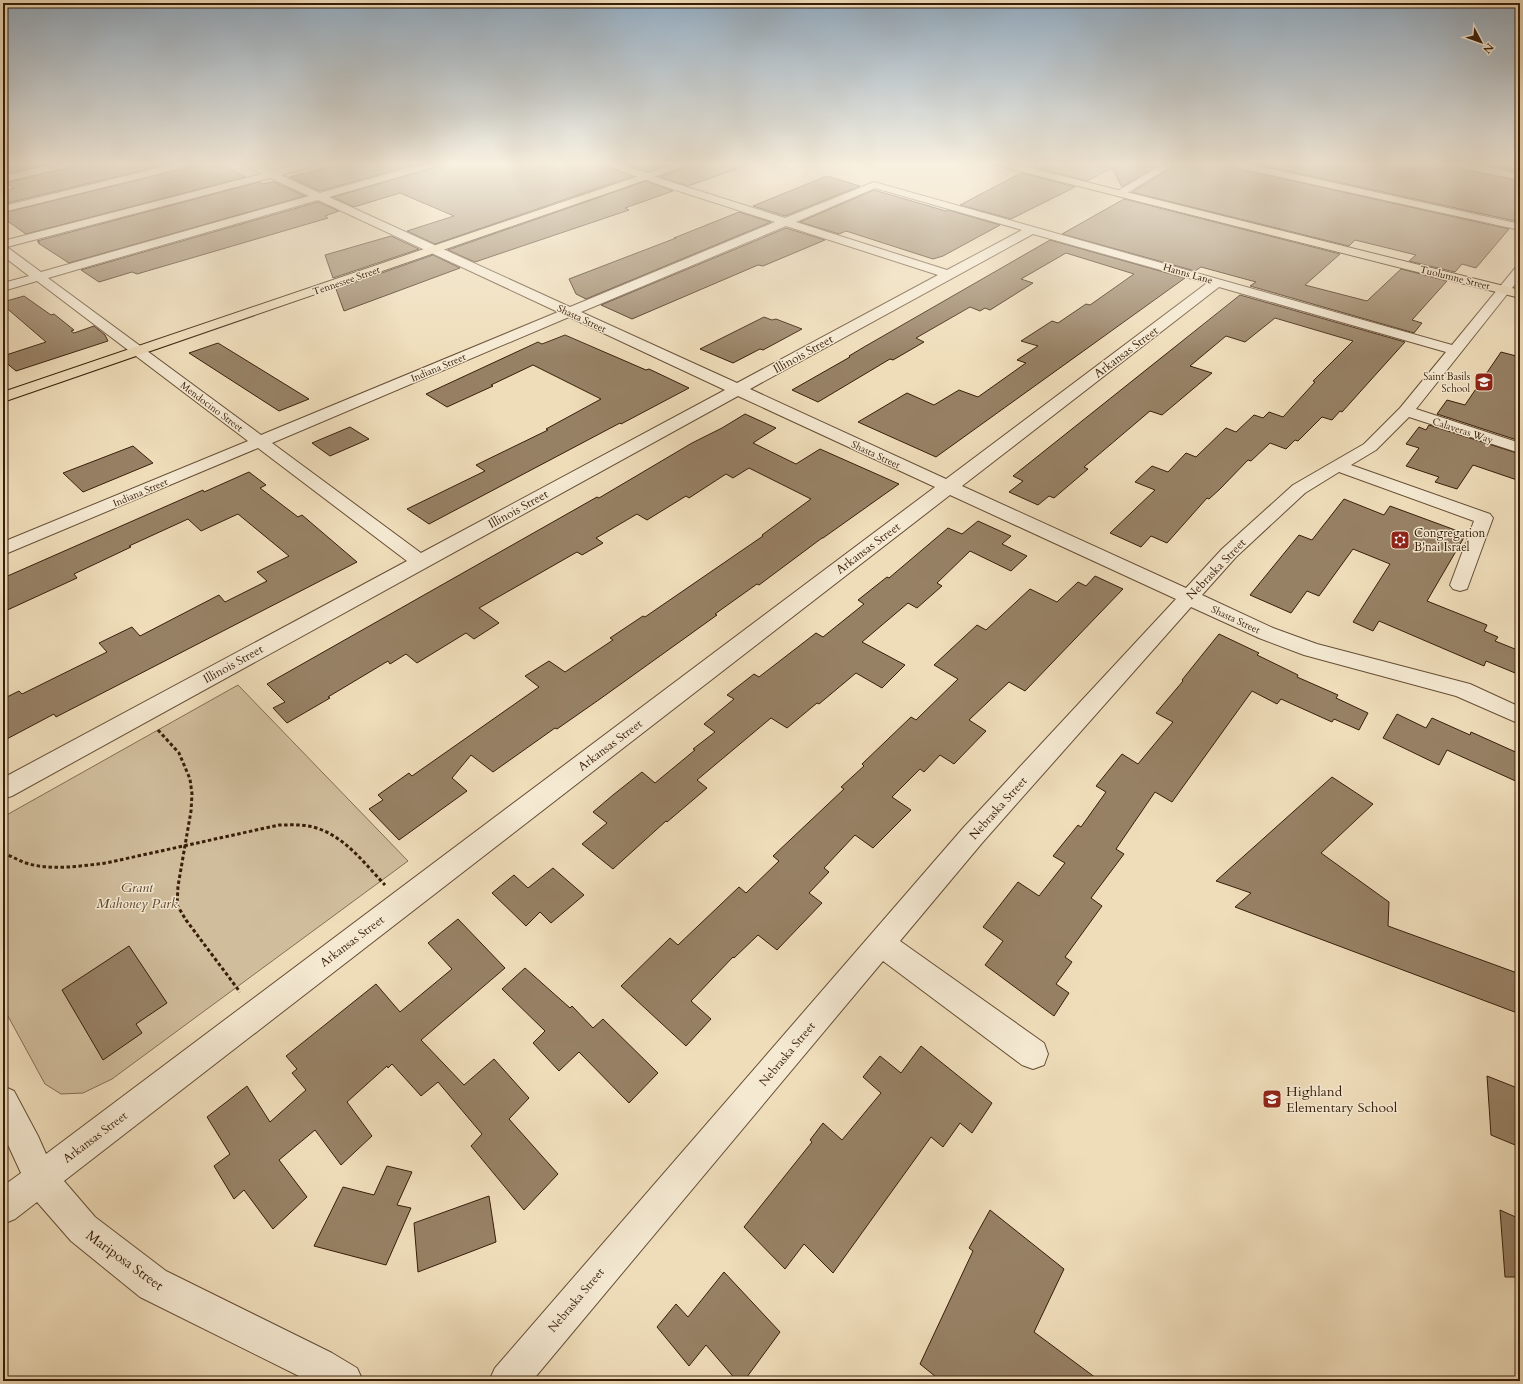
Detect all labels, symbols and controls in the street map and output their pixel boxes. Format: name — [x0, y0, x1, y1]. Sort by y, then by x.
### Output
north arrow — [1461, 22, 1501, 62]
text: N — [1479, 40, 1497, 57]
street label: Hanns Lane — [1161, 260, 1214, 288]
street label: Tennessee Street — [311, 263, 383, 299]
street label: Tuolumne Street — [1418, 263, 1492, 294]
street label: Shasta Street — [555, 301, 609, 337]
street label: Arkansas Street — [1091, 322, 1162, 381]
street label: Illinois Street — [770, 331, 836, 377]
street label: Indiana Street — [409, 350, 469, 386]
place label: Saint Basils School — [1423, 370, 1470, 396]
school or university icon: Saint Basils School — [1473, 371, 1495, 393]
street label: Mendocino Street — [177, 378, 246, 436]
street label: Calaveras Way — [1431, 415, 1496, 448]
street label: Shasta Street — [849, 437, 903, 473]
street label: Indiana Street — [111, 475, 171, 511]
street label: Illinois Street — [485, 486, 551, 532]
street label: Arkansas Street — [833, 518, 904, 577]
place label: Congregation B'nai Israel — [1414, 525, 1486, 555]
synagogue icon: Congregation B'nai Israel — [1389, 529, 1411, 551]
street label: Nebraska Street — [1183, 535, 1249, 603]
street label: Shasta Street — [1209, 602, 1263, 638]
street label: Illinois Street — [200, 641, 266, 687]
street label: Arkansas Street — [575, 715, 646, 774]
street label: Nebraska Street — [965, 773, 1031, 843]
park label: Grant Mahoney Park — [96, 878, 178, 913]
street label: Arkansas Street — [317, 911, 388, 970]
street label: Nebraska Street — [755, 1018, 819, 1090]
place label: Highland Elementary School — [1286, 1082, 1398, 1117]
school or university icon: Highland Elementary School — [1261, 1088, 1283, 1110]
street label: Arkansas Street — [60, 1107, 131, 1166]
street label: Mariposa Street — [82, 1226, 168, 1295]
street label: Nebraska Street — [544, 1264, 608, 1336]

